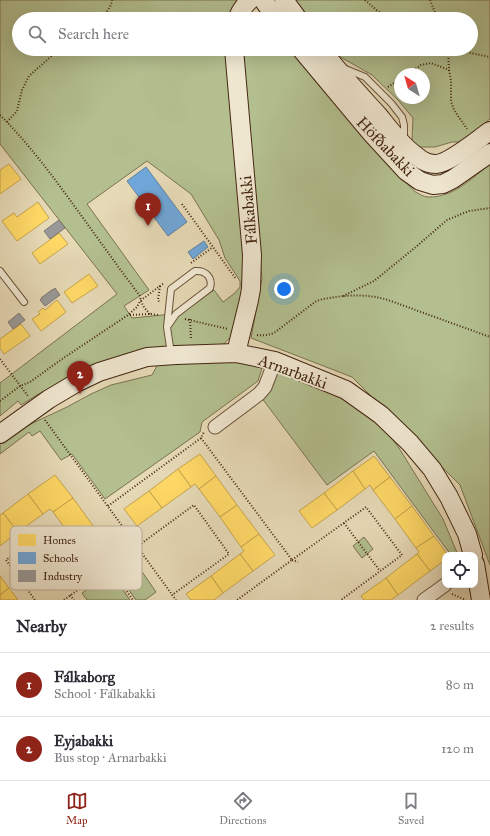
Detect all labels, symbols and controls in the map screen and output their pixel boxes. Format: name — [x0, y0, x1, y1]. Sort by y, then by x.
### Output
search box — [12, 12, 478, 56]
icon: search — [26, 23, 48, 45]
text: Search here — [58, 25, 129, 43]
north arrow — [394, 68, 430, 104]
street label: Höfðabakki — [353, 113, 419, 181]
street label: Fálkabakki — [236, 174, 261, 245]
pin: 1 — [135, 193, 161, 226]
your location — [274, 279, 294, 299]
street label: Arnarbakki — [255, 350, 330, 393]
pin: 2 — [67, 361, 93, 394]
legend — [10, 526, 142, 590]
text: Homes — [43, 534, 76, 547]
text: Schools — [43, 552, 78, 565]
map controls — [442, 552, 478, 588]
button: locate — [442, 552, 478, 588]
text: Industry — [43, 570, 83, 583]
text: Nearby — [16, 616, 67, 637]
text: 2 results — [430, 618, 474, 634]
text: Fálkaborg — [54, 668, 115, 686]
text: 1 — [26, 677, 32, 693]
text: 80 m — [446, 677, 474, 693]
text: School · Fálkabakki — [54, 686, 156, 702]
text: Eyjabakki — [54, 732, 113, 750]
text: 2 — [26, 741, 32, 757]
text: 120 m — [441, 741, 474, 757]
text: Bus stop · Arnarbakki — [54, 750, 166, 766]
tab: Map — [66, 790, 88, 827]
tab: Directions — [219, 790, 267, 827]
tab: Saved — [398, 790, 424, 827]

